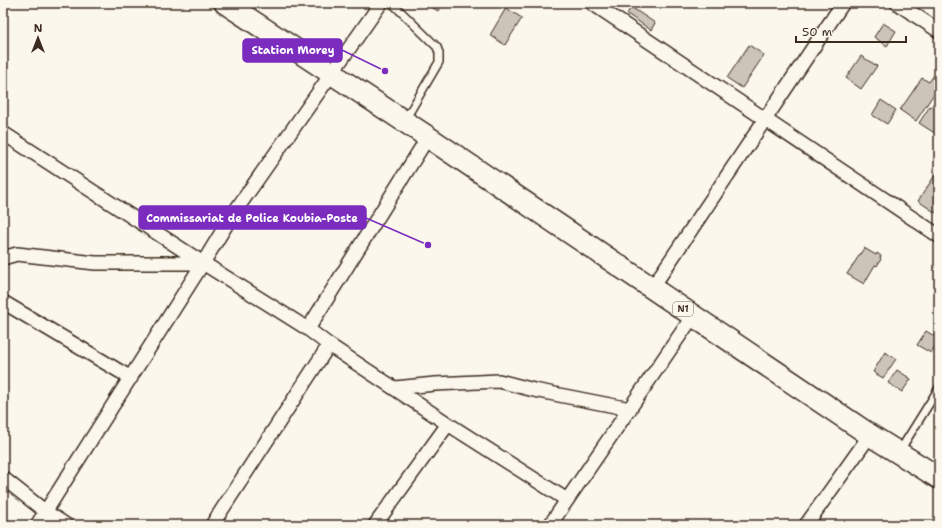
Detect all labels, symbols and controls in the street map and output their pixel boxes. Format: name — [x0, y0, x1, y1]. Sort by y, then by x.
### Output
north arrow — [18, 18, 58, 58]
scale bar — [796, 18, 906, 44]
text: N — [34, 21, 43, 36]
text: 50 m — [802, 24, 832, 40]
callout: Station Morey — [243, 39, 342, 62]
text: Station Morey — [252, 43, 335, 58]
callout: Commissariat de Police Koubia-Poste — [139, 206, 366, 229]
text: Commissariat de Police Koubia-Poste — [146, 211, 358, 226]
road number: N1 — [673, 302, 693, 316]

